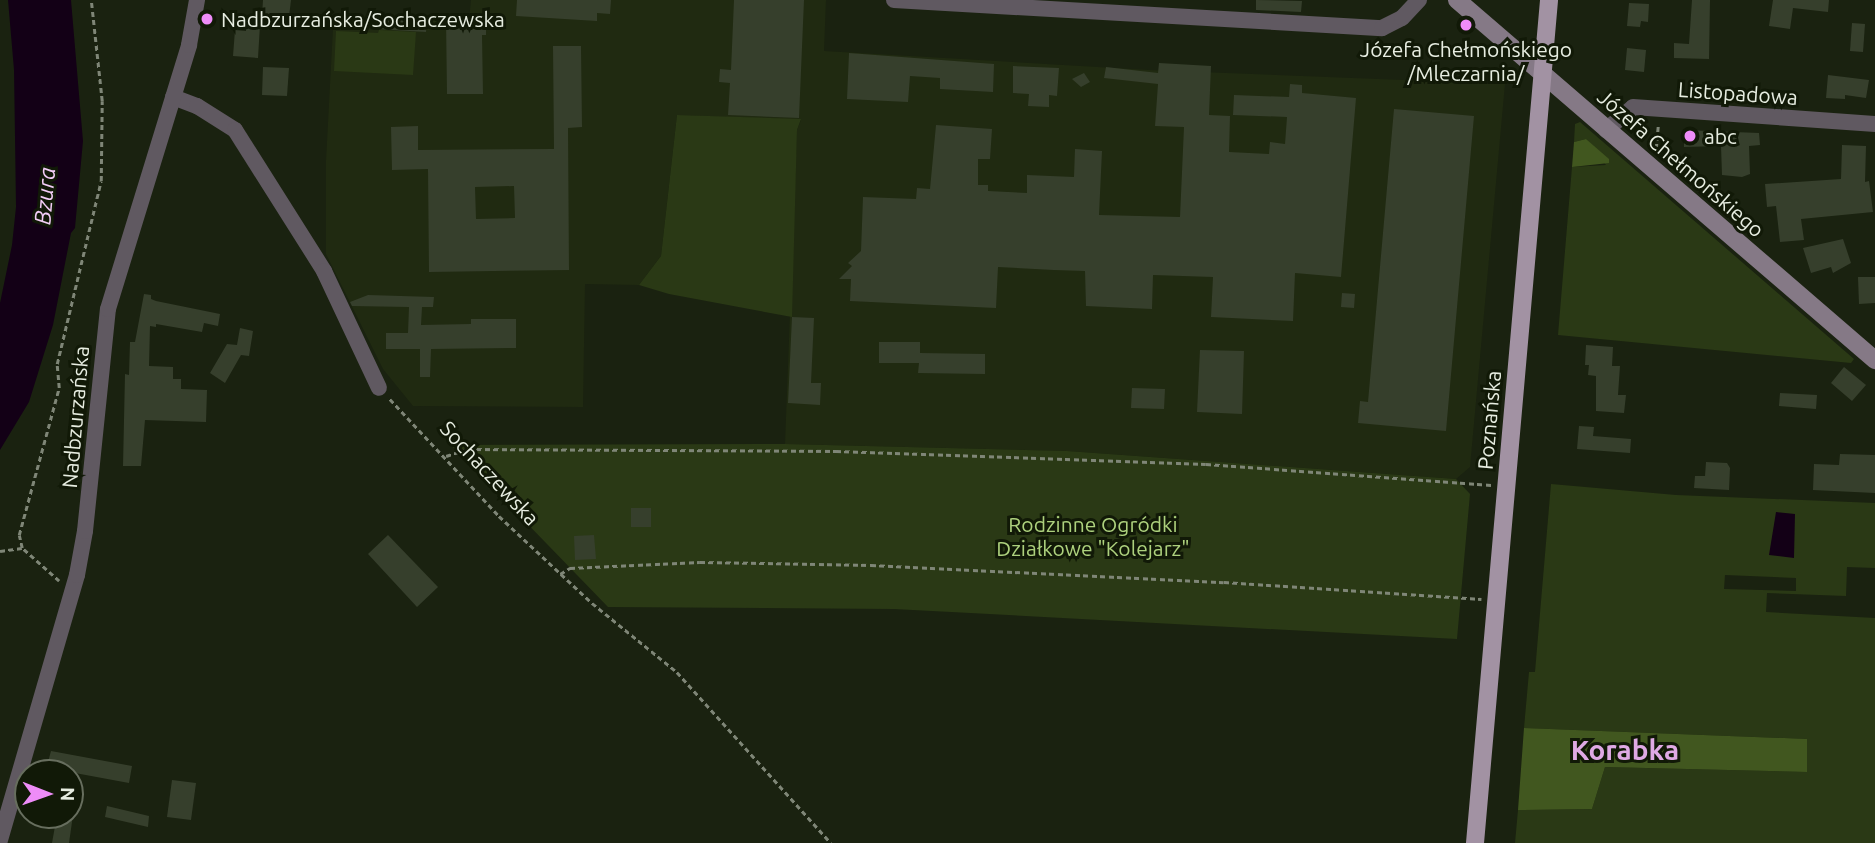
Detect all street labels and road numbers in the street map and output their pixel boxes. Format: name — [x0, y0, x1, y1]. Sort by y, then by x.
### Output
street label: Listopadowa — [1677, 76, 1799, 110]
street label: Józefa Chełmońskiego — [1593, 84, 1769, 242]
street label: Nadbzurzańska — [56, 345, 94, 489]
street label: Poznańska — [1472, 369, 1506, 471]
street label: Sochaczewska — [435, 416, 545, 530]

